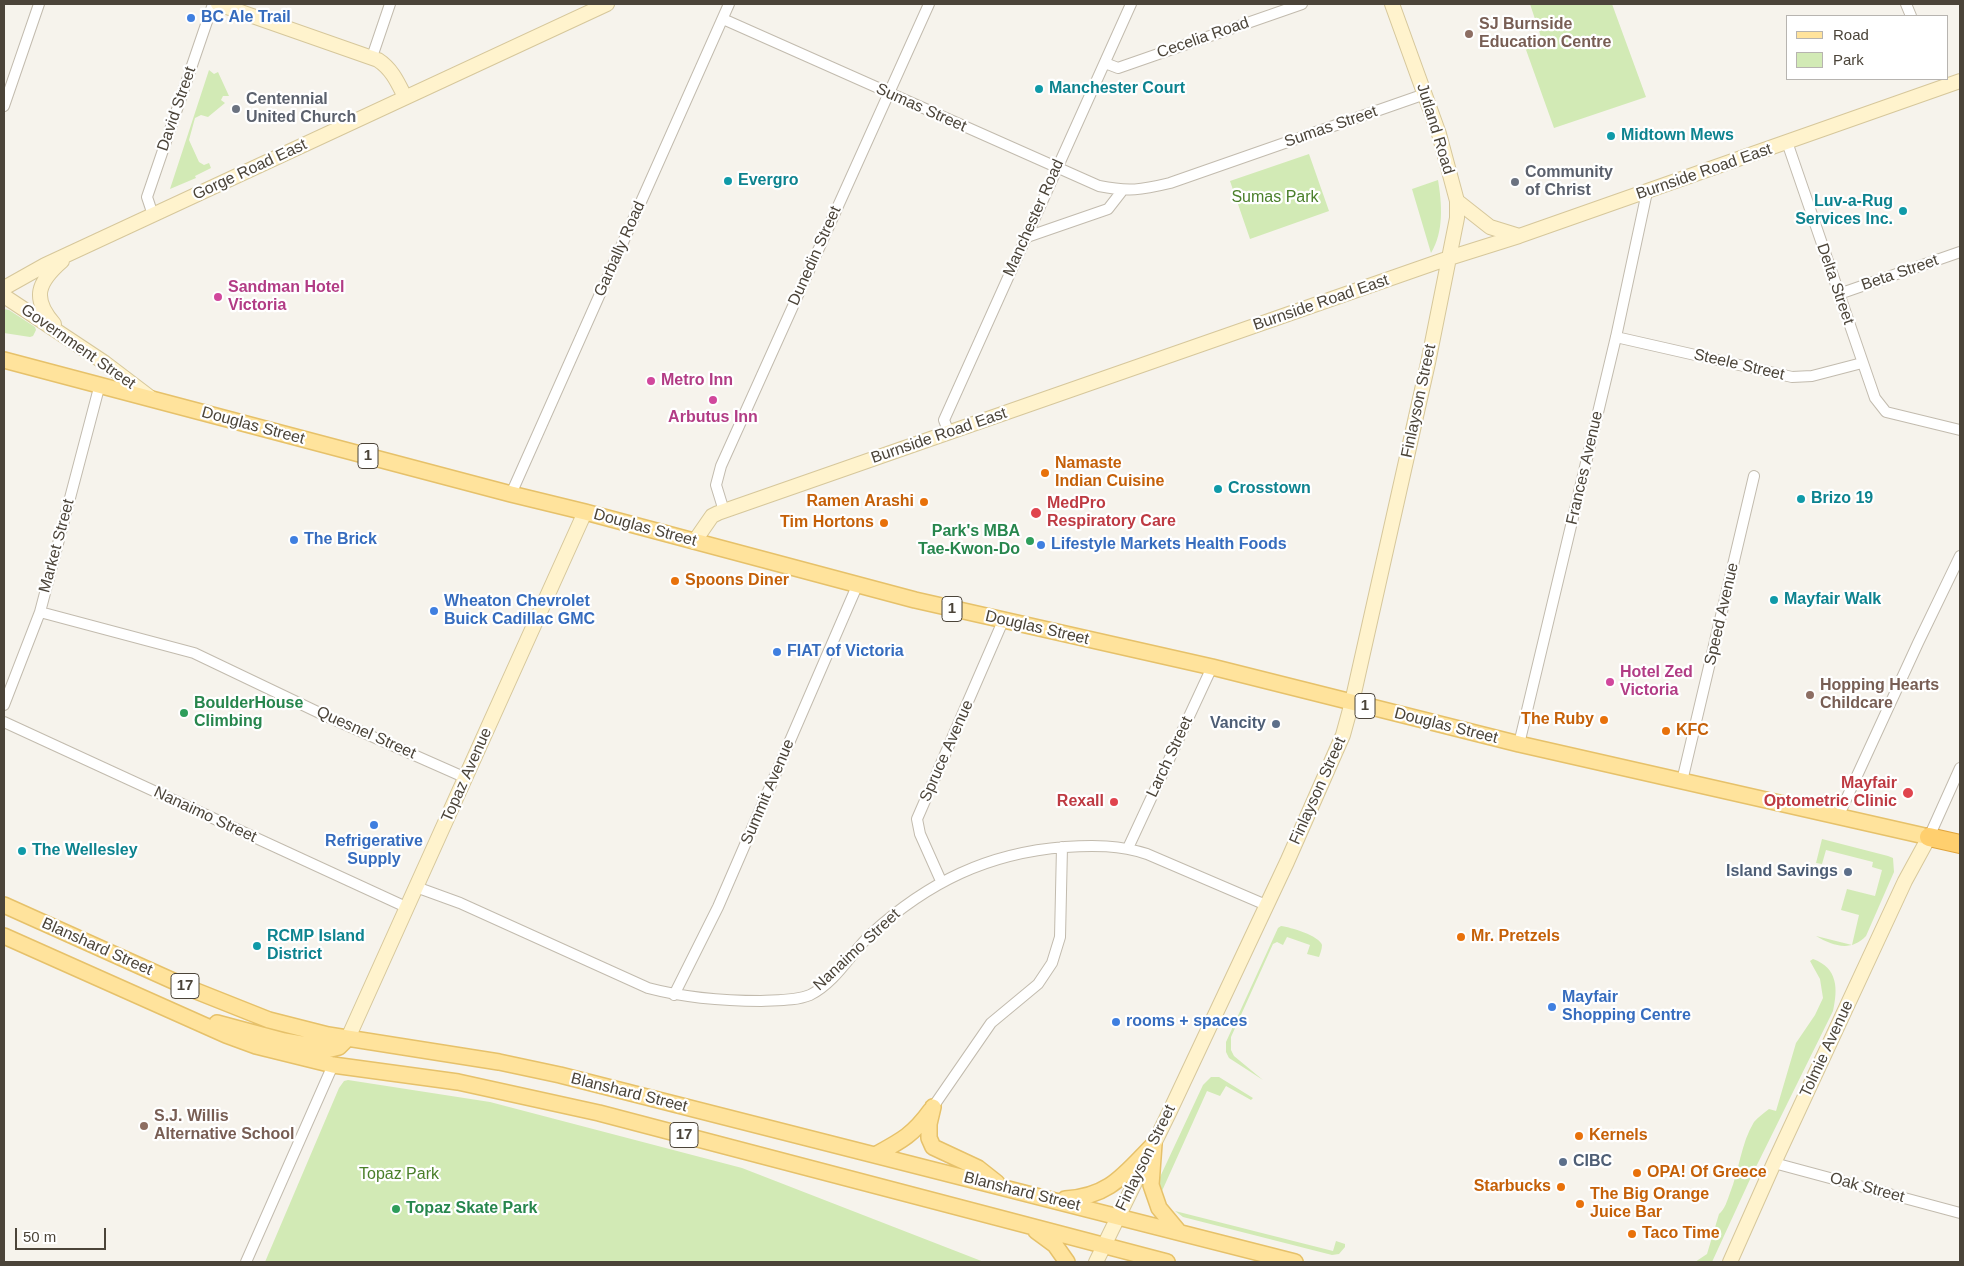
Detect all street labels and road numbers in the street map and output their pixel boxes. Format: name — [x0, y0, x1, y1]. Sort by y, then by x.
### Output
street label: Cecelia Road — [1154, 13, 1252, 63]
street label: David Street — [154, 64, 200, 154]
street label: Sumas Street — [873, 80, 969, 136]
street label: Jutland Road — [1412, 81, 1458, 177]
street label: Sumas Street — [1282, 102, 1380, 152]
street label: Gorge Road East — [190, 135, 310, 205]
street label: Burnside Road East — [1634, 140, 1774, 204]
street label: Manchester Road — [1000, 156, 1068, 280]
street label: Garbally Road — [590, 198, 650, 300]
street label: Dunedin Street — [785, 203, 845, 309]
street label: Delta Street — [1812, 241, 1858, 327]
street label: Beta Street — [1859, 251, 1941, 295]
street label: Burnside Road East — [1251, 271, 1391, 335]
street label: Government Street — [17, 300, 139, 394]
street label: Finlayson Street — [1398, 342, 1440, 460]
street label: Steele Street — [1692, 345, 1786, 385]
street label: Douglas Street — [199, 403, 307, 449]
street label: Burnside Road East — [869, 404, 1009, 468]
street label: Frances Avenue — [1563, 409, 1607, 527]
road number: 1 — [358, 444, 378, 468]
street label: Market Street — [35, 497, 79, 595]
street label: Douglas Street — [591, 505, 699, 551]
street label: Speed Avenue — [1701, 561, 1743, 667]
road number: 1 — [942, 596, 962, 622]
street label: Douglas Street — [983, 607, 1091, 649]
road number: 1 — [1355, 694, 1375, 718]
street label: Spruce Avenue — [916, 697, 978, 805]
street label: Quesnel Street — [313, 703, 419, 763]
street label: Douglas Street — [1392, 704, 1500, 748]
street label: Larch Street — [1143, 713, 1197, 801]
street label: Topaz Avenue — [438, 725, 496, 825]
street label: Finlayson Street — [1286, 734, 1350, 848]
street label: Summit Avenue — [737, 736, 799, 848]
street label: Nanaimo Street — [151, 783, 259, 847]
street label: Nanaimo Street — [810, 905, 904, 995]
street label: Blanshard Street — [39, 914, 155, 980]
road number: 17 — [171, 974, 199, 998]
street label: Tolmie Avenue — [1796, 998, 1858, 1100]
street label: Blanshard Street — [569, 1069, 689, 1117]
street label: Finlayson Street — [1112, 1102, 1180, 1214]
road number: 17 — [670, 1122, 698, 1148]
street label: Blanshard Street — [962, 1168, 1082, 1216]
street label: Oak Street — [1828, 1169, 1906, 1207]

